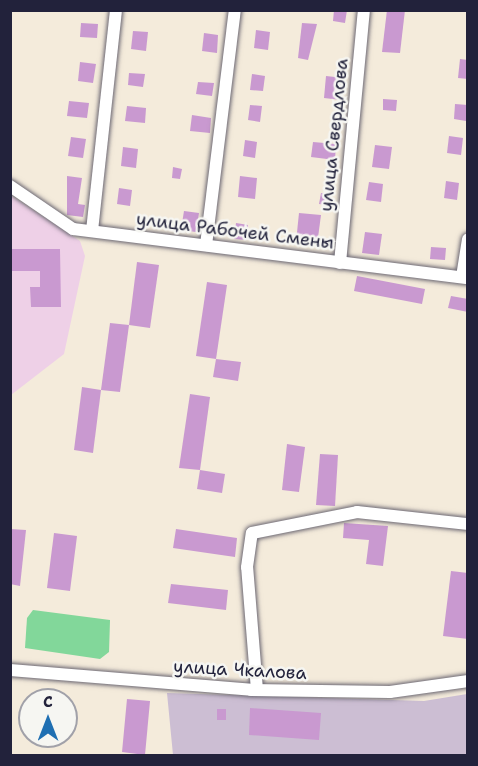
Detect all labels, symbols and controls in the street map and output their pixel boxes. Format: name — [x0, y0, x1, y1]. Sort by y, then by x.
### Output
street label: улица Свердлова — [315, 57, 353, 213]
street label: улица Рабочей Смены — [135, 208, 335, 254]
street label: улица Чкалова — [173, 656, 307, 684]
north arrow — [18, 688, 78, 748]
text: С — [43, 691, 53, 712]

